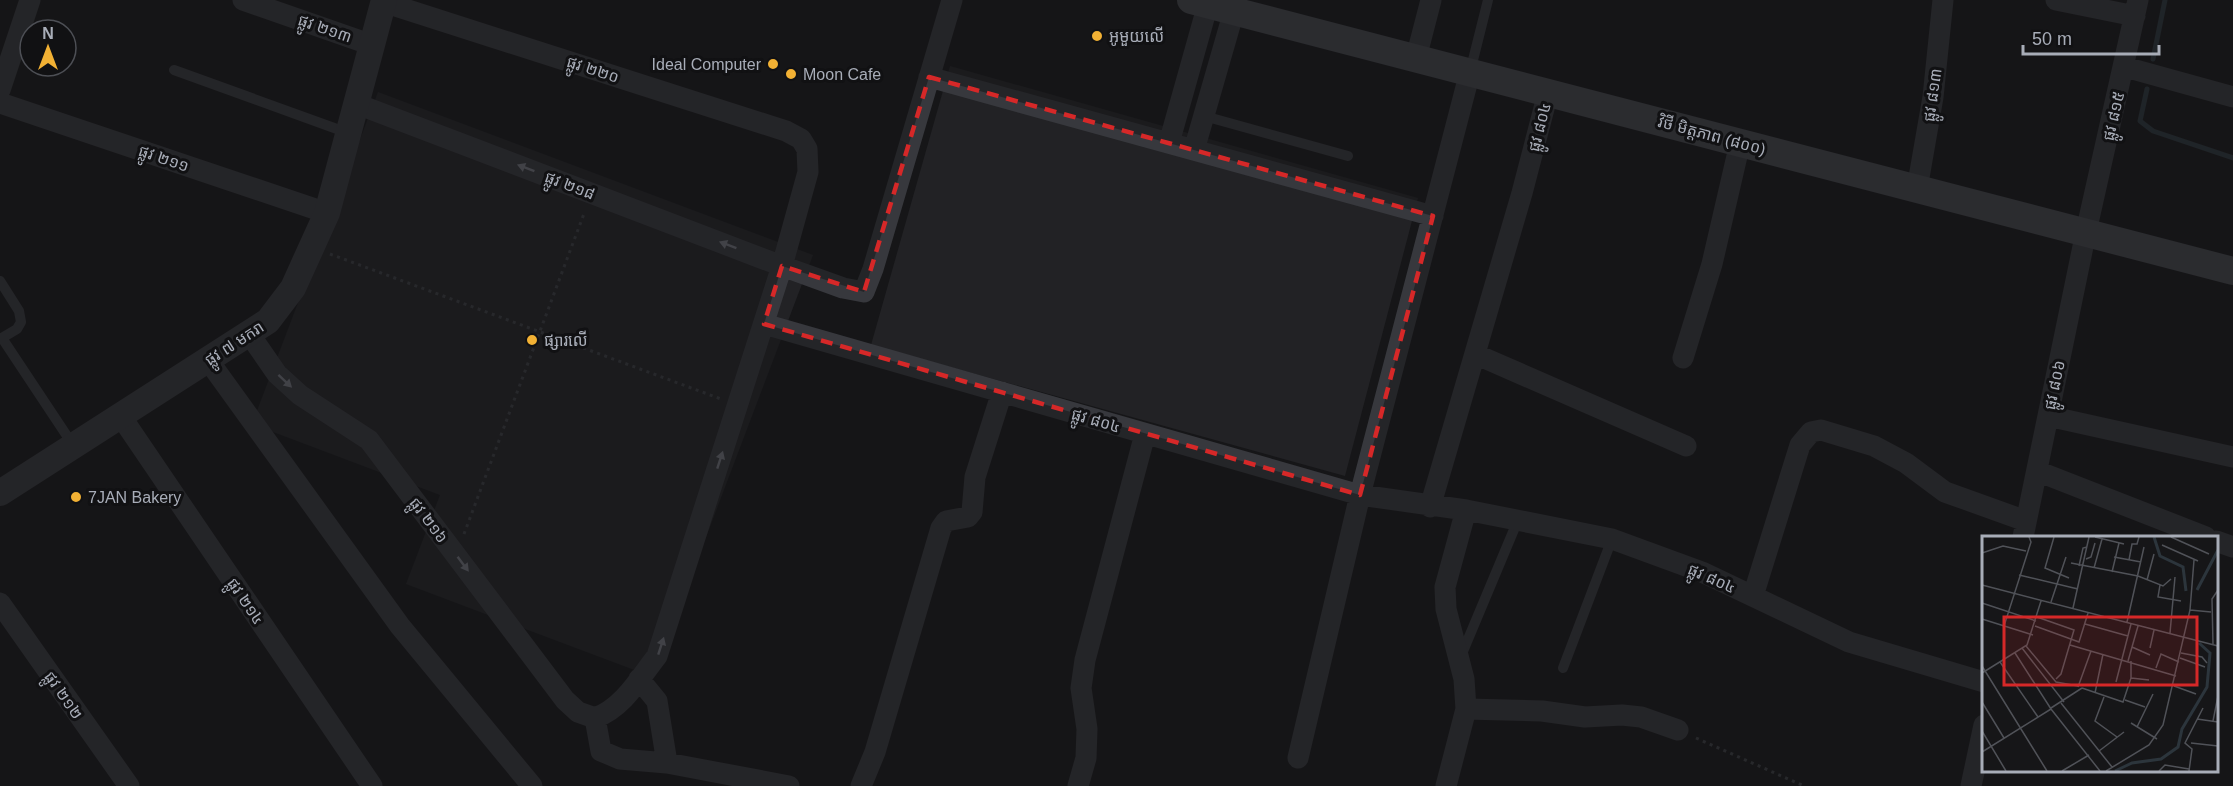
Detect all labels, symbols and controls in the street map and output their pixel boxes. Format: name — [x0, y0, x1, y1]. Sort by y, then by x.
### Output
street label: ផ្លូវ ២១៣ — [294, 11, 354, 51]
north arrow — [18, 18, 78, 78]
scale bar — [2023, 18, 2160, 56]
text: N — [42, 25, 54, 42]
place label: អូមួយលេី — [1109, 26, 1164, 46]
marker: អូមួយលេី — [1090, 29, 1104, 43]
text: 50 m — [2032, 29, 2072, 49]
street label: ផ្លូវ ២២០ — [563, 53, 621, 91]
place label: Ideal Computer — [652, 56, 762, 73]
marker: Ideal Computer — [766, 57, 780, 71]
place label: Moon Cafe — [803, 66, 881, 83]
marker: Moon Cafe — [784, 67, 798, 81]
street label: ផ្លូវ ៨១៣ — [1920, 67, 1950, 124]
street label: ផ្លូវ ៨១៥ — [2100, 90, 2133, 144]
street label: ផ្លូវ ៨០៤ — [1525, 101, 1559, 155]
street label: វិថី មិត្តភាព (៨០០) — [1655, 110, 1768, 159]
street label: ផ្លូវ ២១១ — [135, 142, 191, 180]
one-way arrow — [517, 163, 535, 173]
street label: ផ្លូវ ២១៨ — [540, 168, 597, 208]
one-way arrow — [719, 240, 737, 250]
street label: ផ្លូវ ៧ មករា — [202, 318, 270, 374]
place label: ផ្សារលើ — [544, 330, 588, 350]
marker: ផ្សារលើ — [525, 333, 539, 347]
street label: ផ្លូវ ៨០៦ — [2041, 359, 2074, 413]
one-way arrow — [277, 374, 292, 387]
street label: ផ្លូវ ៨០៤ — [1068, 405, 1122, 441]
one-way arrow — [716, 451, 726, 469]
place label: 7JAN Bakery — [88, 489, 181, 506]
marker: 7JAN Bakery — [69, 490, 83, 504]
street label: ផ្លូវ ២១៦ — [402, 494, 451, 550]
inset map — [1982, 536, 2218, 771]
one-way arrow — [456, 556, 469, 572]
street label: ផ្លូវ ៨០៤ — [1683, 560, 1738, 602]
street label: ផ្លូវ ២១៤ — [219, 575, 267, 631]
one-way arrow — [656, 637, 666, 655]
street label: ផ្លូវ ២១២ — [36, 668, 86, 726]

